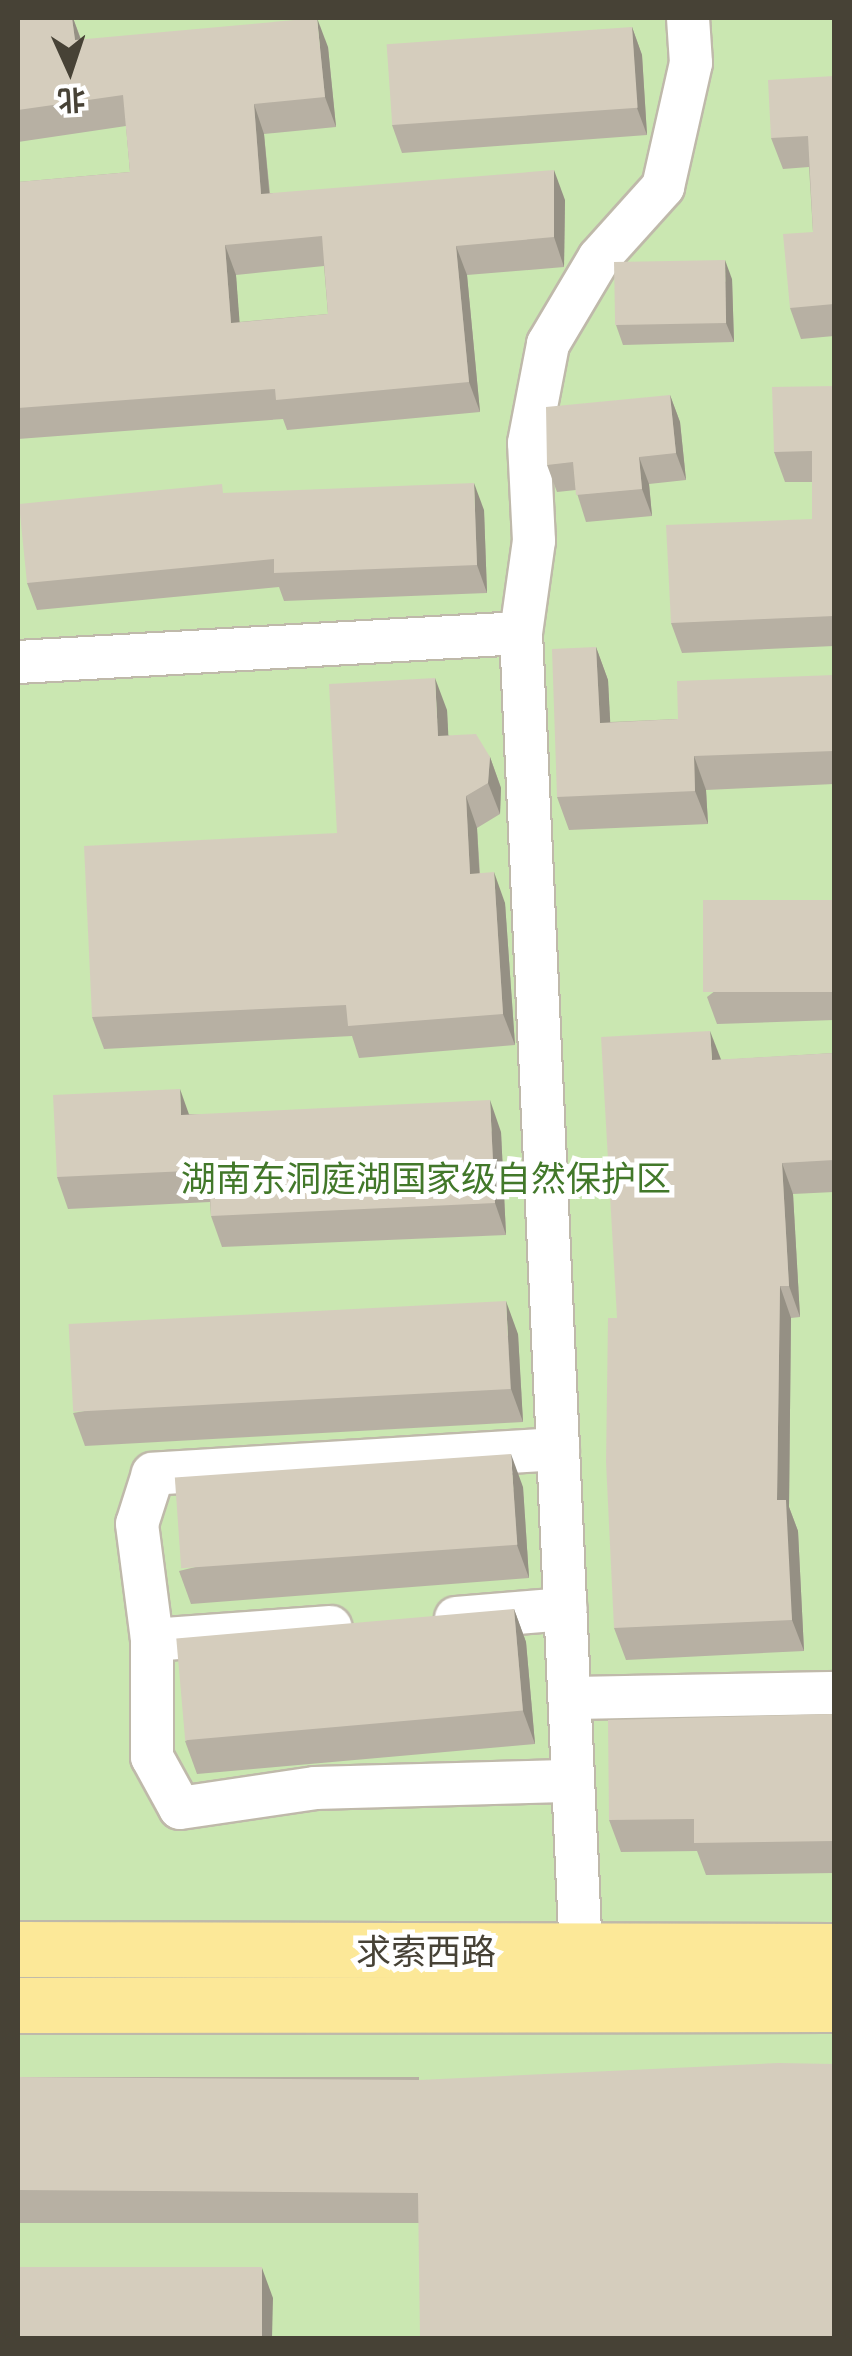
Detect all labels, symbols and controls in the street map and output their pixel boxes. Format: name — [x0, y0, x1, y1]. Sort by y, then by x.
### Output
north arrow — [20, 20, 120, 120]
text: 北 — [57, 82, 86, 118]
park label: 湖南东洞庭湖国家级自然保护区 — [181, 1157, 671, 1199]
street label: 求索西路 — [356, 1930, 496, 1972]

